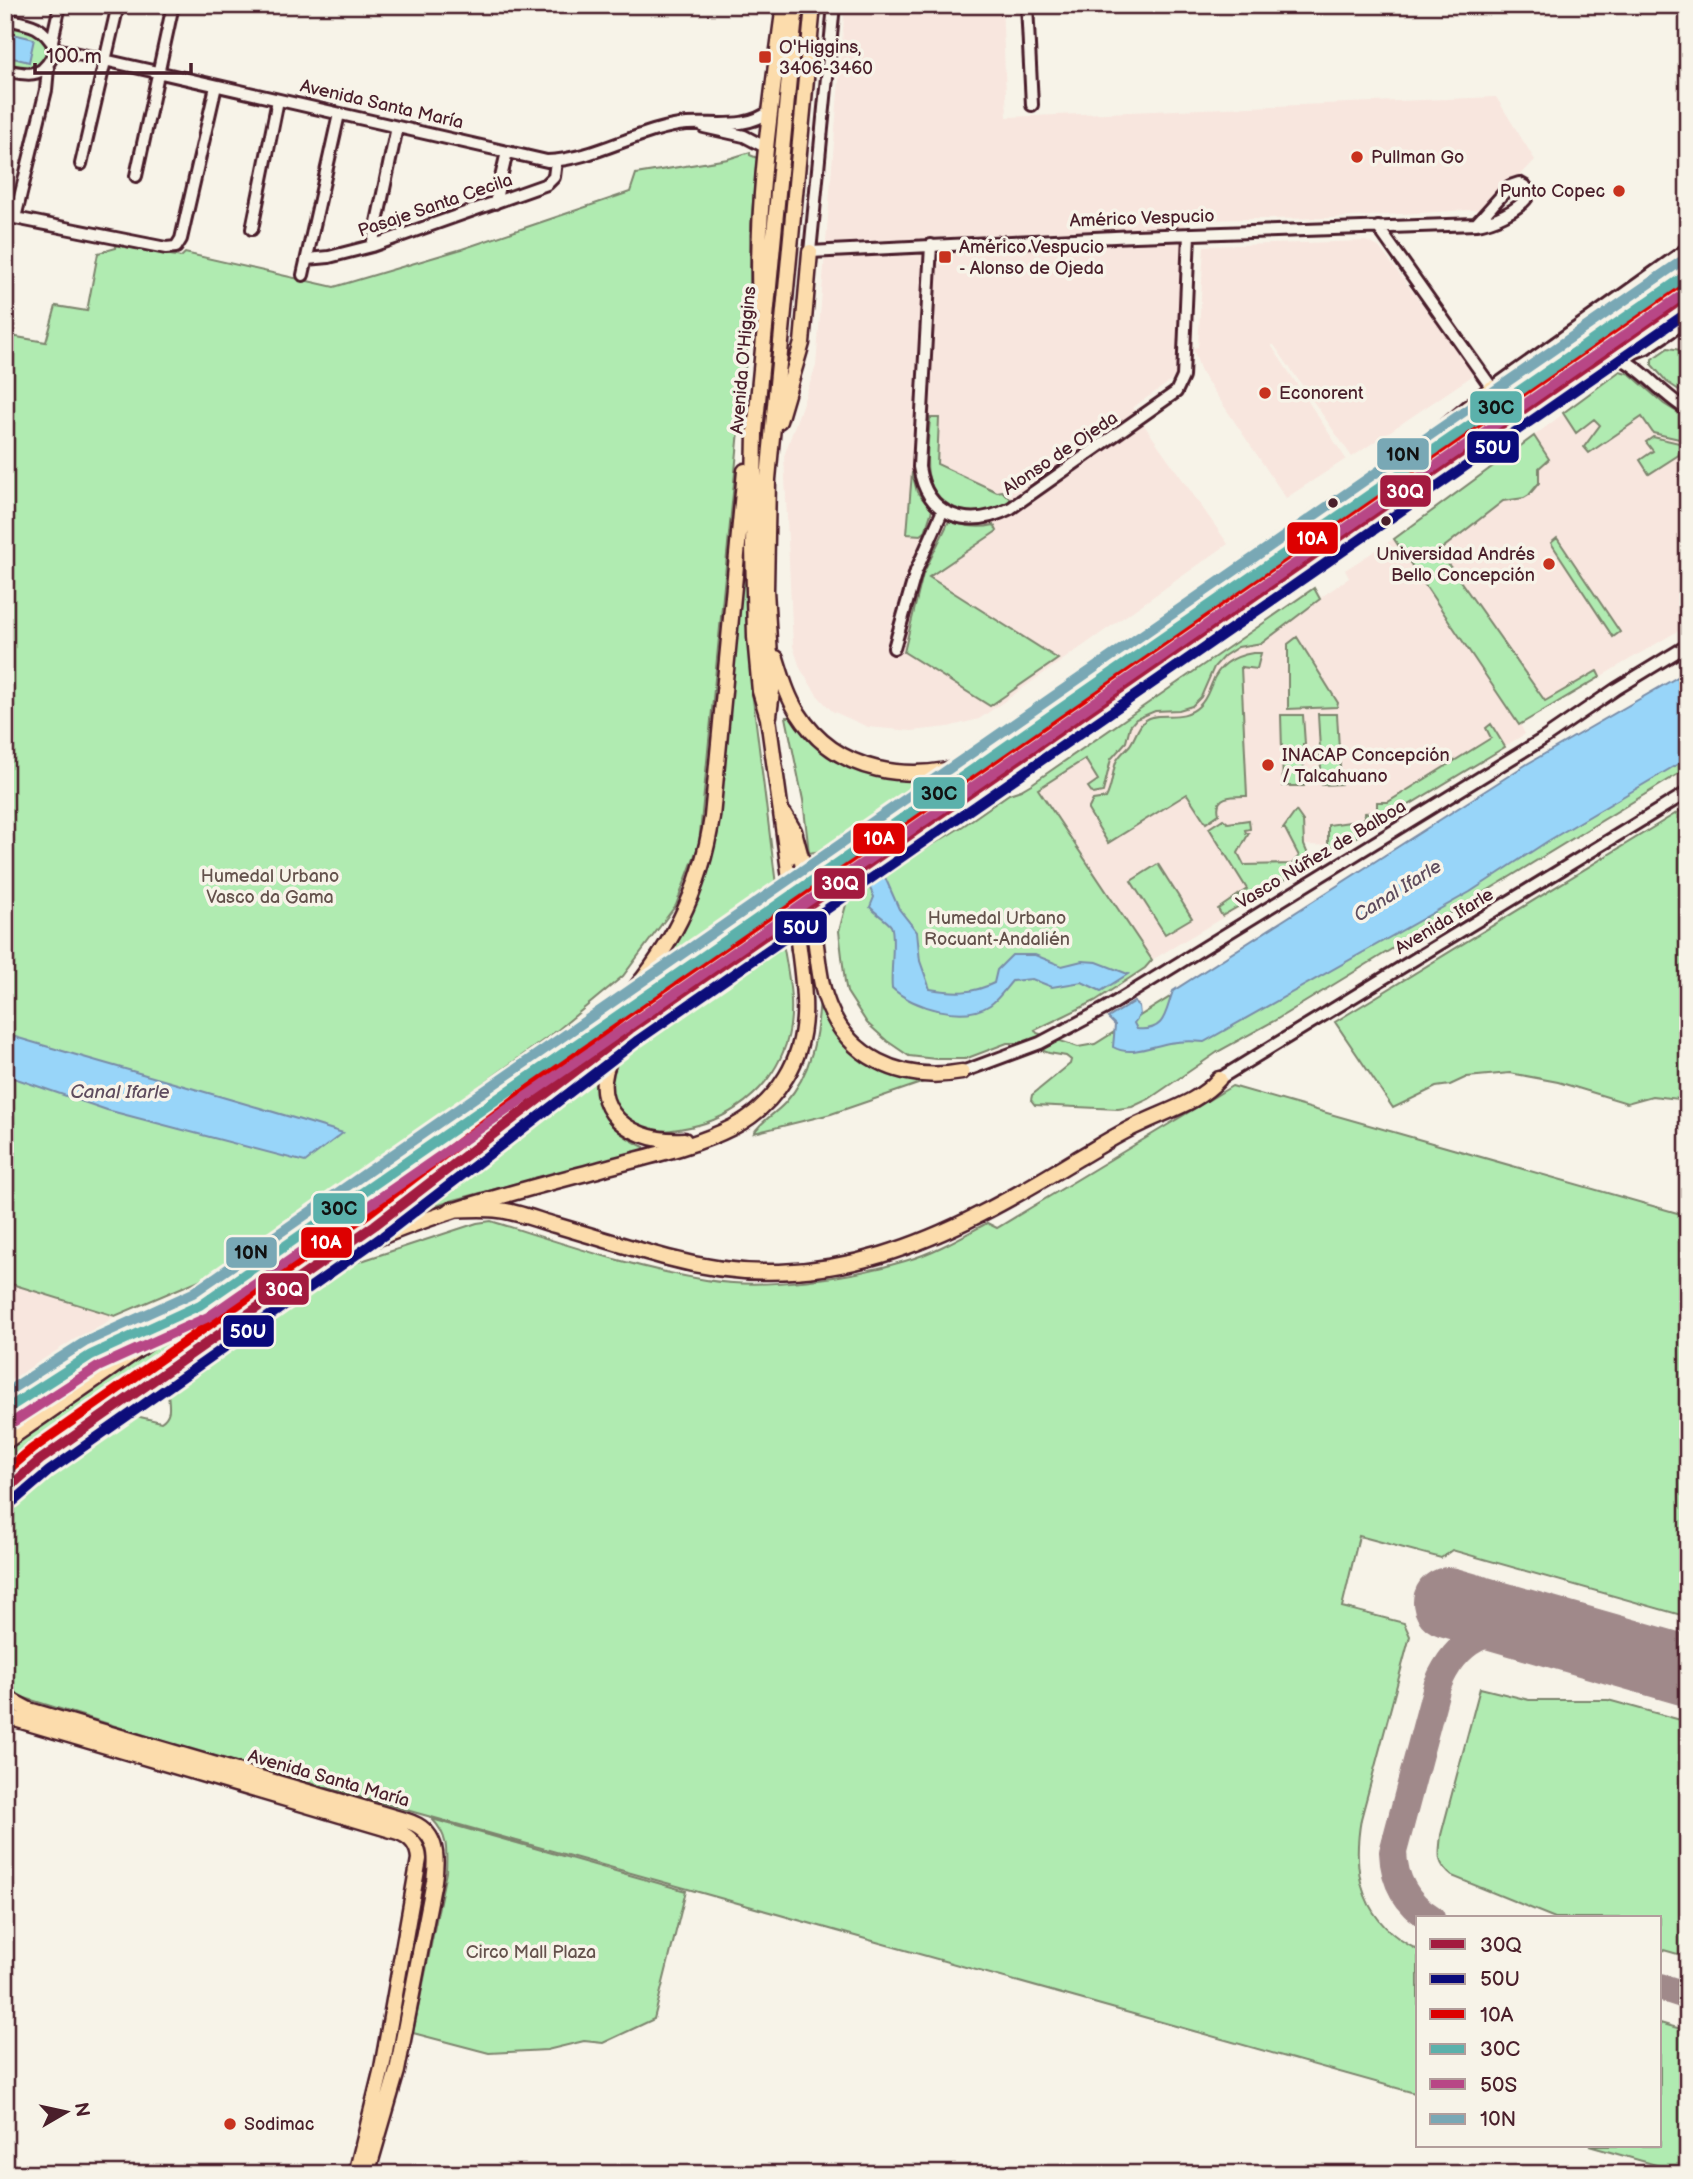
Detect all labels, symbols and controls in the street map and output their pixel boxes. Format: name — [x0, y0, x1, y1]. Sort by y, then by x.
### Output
scale bar — [35, 32, 191, 76]
place label: O'Higgins, 3406-3460 — [779, 37, 873, 79]
text: 100 m — [46, 44, 102, 69]
marker: O'Higgins, 3406-3460 — [757, 49, 773, 65]
street label: Avenida Santa María — [298, 75, 466, 133]
place label: Pullman Go — [1371, 147, 1464, 168]
marker: Pullman Go — [1349, 149, 1365, 165]
street label: Pasaje Santa Cecila — [355, 169, 515, 242]
place label: Punto Copec — [1500, 181, 1605, 202]
marker: Punto Copec — [1611, 183, 1627, 199]
street label: Américo Vespucio — [1069, 205, 1215, 232]
place label: Américo Vespucio - Alonso de Ojeda — [959, 237, 1104, 279]
marker: Américo Vespucio - Alonso de Ojeda — [937, 249, 953, 265]
street label: Avenida O'Higgins — [727, 285, 760, 435]
place label: Econorent — [1279, 383, 1364, 404]
marker: Econorent — [1257, 385, 1273, 401]
line badge: 30C — [1469, 390, 1523, 424]
text: 30C — [1478, 397, 1514, 420]
street label: Alonso de Ojeda — [999, 407, 1122, 500]
line badge: 50U — [1466, 430, 1520, 464]
line badge: 10N — [1376, 437, 1430, 471]
text: 50U — [1475, 437, 1511, 460]
text: 10N — [1386, 444, 1420, 467]
line badge: 30Q — [1379, 474, 1432, 508]
text: 30Q — [1386, 481, 1424, 504]
unlabelled marker — [1326, 496, 1340, 510]
unlabelled marker — [1379, 514, 1393, 528]
line badge: 10A — [1286, 521, 1339, 555]
text: 10A — [1296, 528, 1328, 551]
place label: Universidad Andrés Bello Concepción — [1376, 544, 1535, 586]
marker: Universidad Andrés Bello Concepción — [1541, 556, 1557, 572]
place label: INACAP Concepción / Talcahuano — [1282, 745, 1450, 787]
marker: INACAP Concepción / Talcahuano — [1260, 757, 1276, 773]
line badge: 30C — [912, 776, 966, 810]
text: 30C — [921, 783, 957, 806]
street label: Vasco Núñez de Balboa — [1233, 795, 1410, 913]
line badge: 10A — [852, 822, 906, 855]
text: 10A — [863, 828, 895, 851]
water label: Canal Ifarle — [1350, 855, 1446, 927]
park label: Humedal Urbano Vasco da Gama — [201, 866, 339, 908]
line badge: 30Q — [813, 867, 866, 900]
text: 30Q — [821, 873, 859, 896]
street label: Avenida Ifarle — [1391, 884, 1498, 959]
park label: Humedal Urbano Rocuant-Andalién — [924, 908, 1070, 950]
line badge: 50U — [774, 910, 828, 944]
text: 50U — [783, 917, 819, 940]
water label: Canal Ifarle — [70, 1081, 170, 1104]
line badge: 30C — [312, 1192, 366, 1225]
text: 30C — [321, 1198, 357, 1221]
line badge: 10A — [300, 1226, 353, 1259]
text: 10A — [310, 1232, 342, 1255]
line badge: 10N — [225, 1236, 278, 1269]
text: 10N — [234, 1242, 268, 1265]
line badge: 30Q — [257, 1272, 310, 1306]
text: 30Q — [265, 1279, 303, 1302]
line badge: 50U — [222, 1314, 275, 1348]
text: 50U — [230, 1321, 266, 1344]
street label: Avenida Santa María — [246, 1745, 412, 1812]
legend — [1416, 1916, 1662, 2148]
text: 30Q — [1480, 1933, 1522, 1958]
park label: Circo Mall Plaza — [466, 1942, 596, 1963]
text: 50U — [1480, 1967, 1520, 1992]
text: 10A — [1480, 2003, 1513, 2028]
text: 30C — [1480, 2037, 1520, 2062]
text: 50S — [1480, 2073, 1517, 2098]
north arrow — [32, 2078, 102, 2148]
text: N — [69, 2101, 94, 2118]
text: 10N — [1480, 2107, 1516, 2132]
place label: Sodimac — [244, 2114, 314, 2135]
marker: Sodimac — [222, 2116, 238, 2132]

